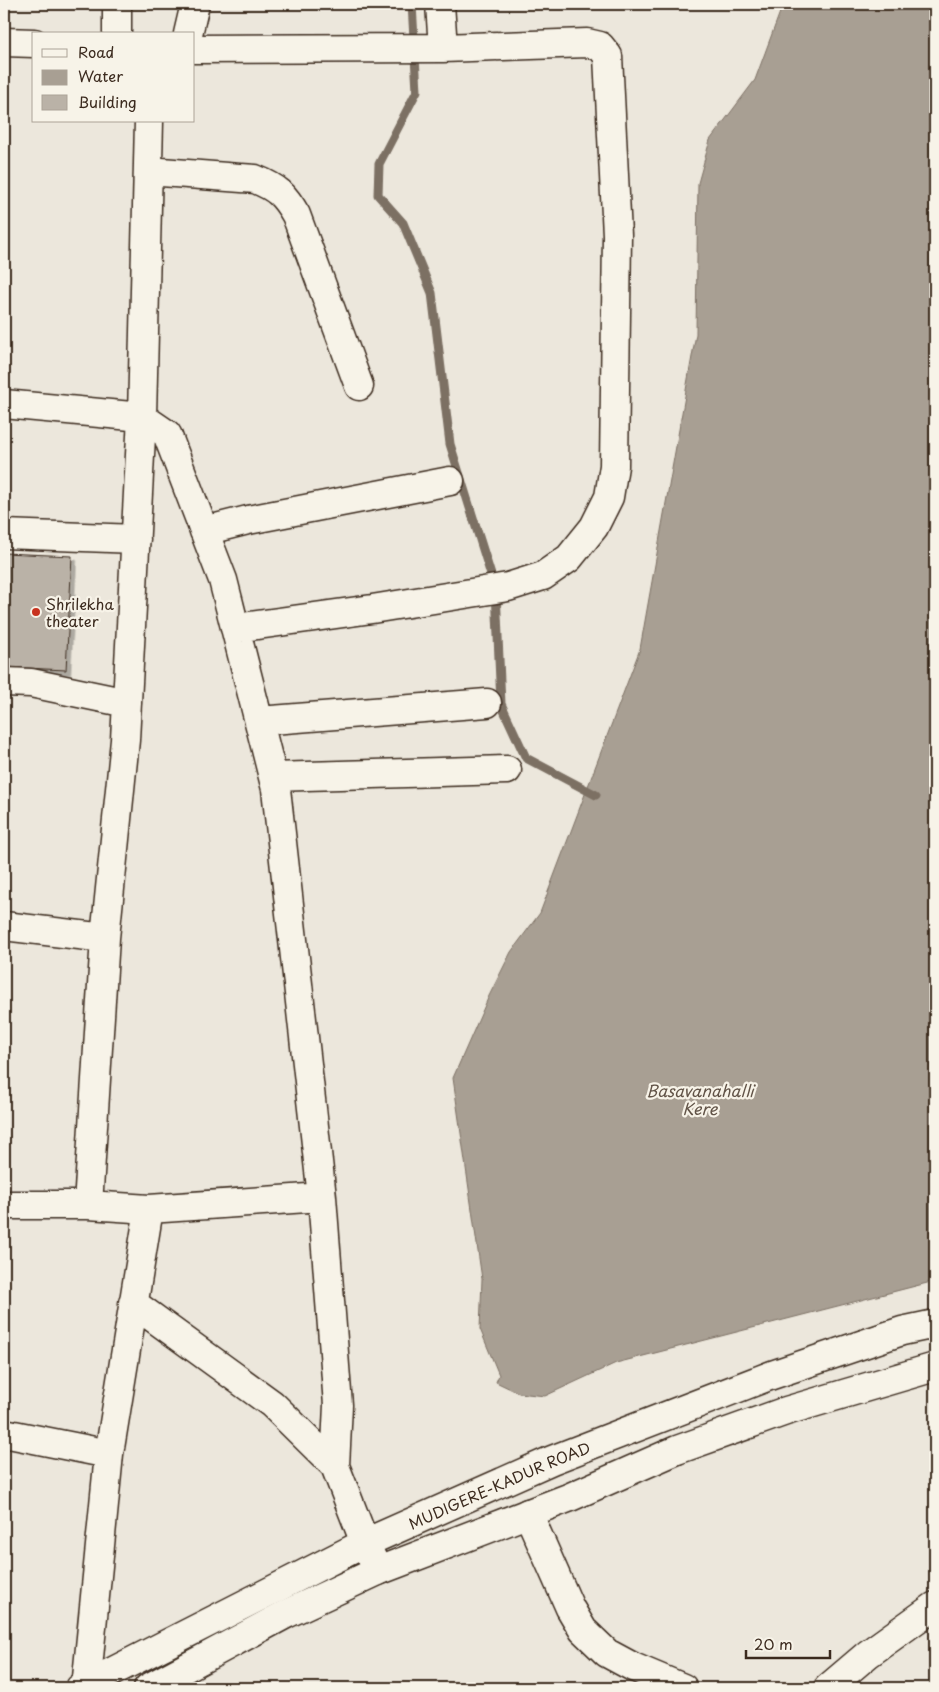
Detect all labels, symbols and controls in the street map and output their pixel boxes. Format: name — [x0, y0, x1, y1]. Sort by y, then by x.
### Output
legend — [32, 32, 195, 122]
text: Road — [78, 40, 114, 63]
text: Water — [78, 64, 123, 87]
text: Building — [78, 90, 137, 113]
place label: Shrilekha theater — [46, 592, 114, 632]
marker: Shrilekha theater — [30, 606, 42, 618]
water label: Basavanahalli Kere — [646, 1078, 756, 1120]
street label: MUDIGERE-KADUR ROAD — [404, 1435, 593, 1534]
scale bar — [746, 1627, 830, 1659]
text: 20 m — [754, 1632, 793, 1655]

